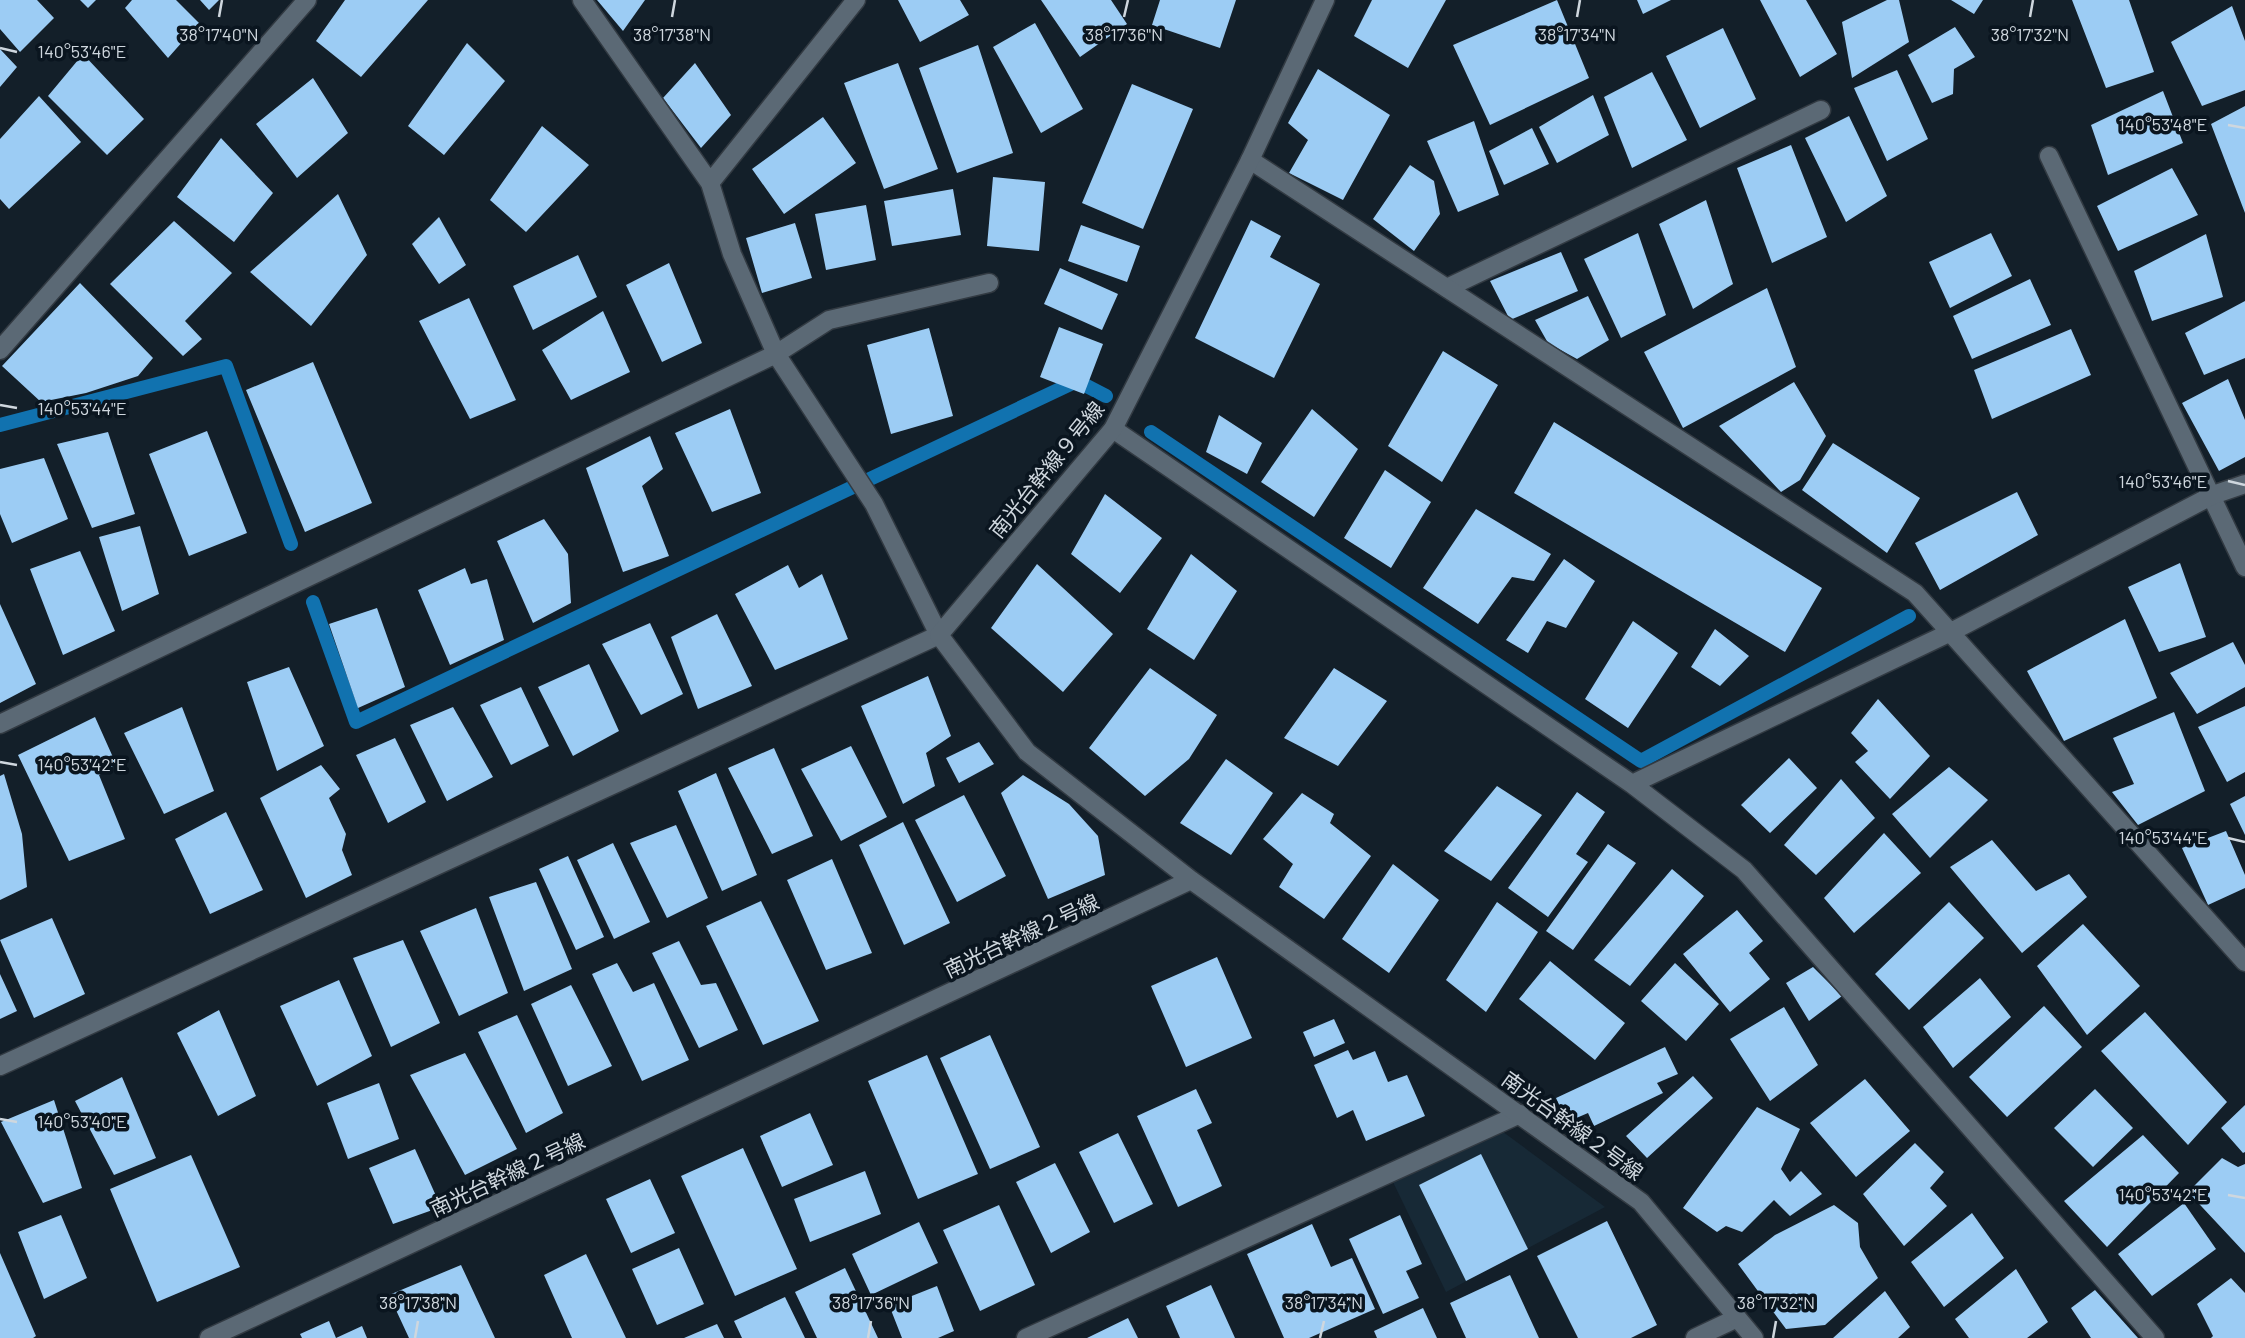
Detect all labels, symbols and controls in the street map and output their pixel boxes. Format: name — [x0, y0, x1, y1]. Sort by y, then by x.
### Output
text: 38°17'40"N — [179, 23, 259, 45]
text: 38°17'38"N — [633, 23, 711, 45]
text: 38°17'36"N — [1085, 23, 1163, 45]
text: 38°17'34"N — [1538, 23, 1616, 45]
text: 38°17'32"N — [1991, 23, 2069, 45]
text: 140°53'46"E — [38, 40, 126, 62]
text: 140°53'48"E — [2119, 113, 2207, 135]
street label: 南光台幹線９号線 — [983, 396, 1109, 542]
text: 140°53'44"E — [37, 397, 127, 419]
text: 140°53'46"E — [2119, 470, 2207, 492]
text: 140°53'42"E — [37, 753, 127, 775]
text: 140°53'44"E — [2118, 826, 2208, 848]
street label: 南光台幹線２号線 — [940, 888, 1102, 982]
street label: 南光台幹線２号線 — [1498, 1066, 1648, 1184]
text: 140°53'40"E — [37, 1110, 127, 1132]
street label: 南光台幹線２号線 — [426, 1127, 588, 1221]
text: 140°53'42"E — [2118, 1183, 2208, 1205]
text: 38°17'38"N — [379, 1291, 457, 1313]
text: 38°17'36"N — [832, 1291, 910, 1313]
text: 38°17'34"N — [1285, 1291, 1363, 1313]
text: 38°17'32"N — [1737, 1291, 1815, 1313]

